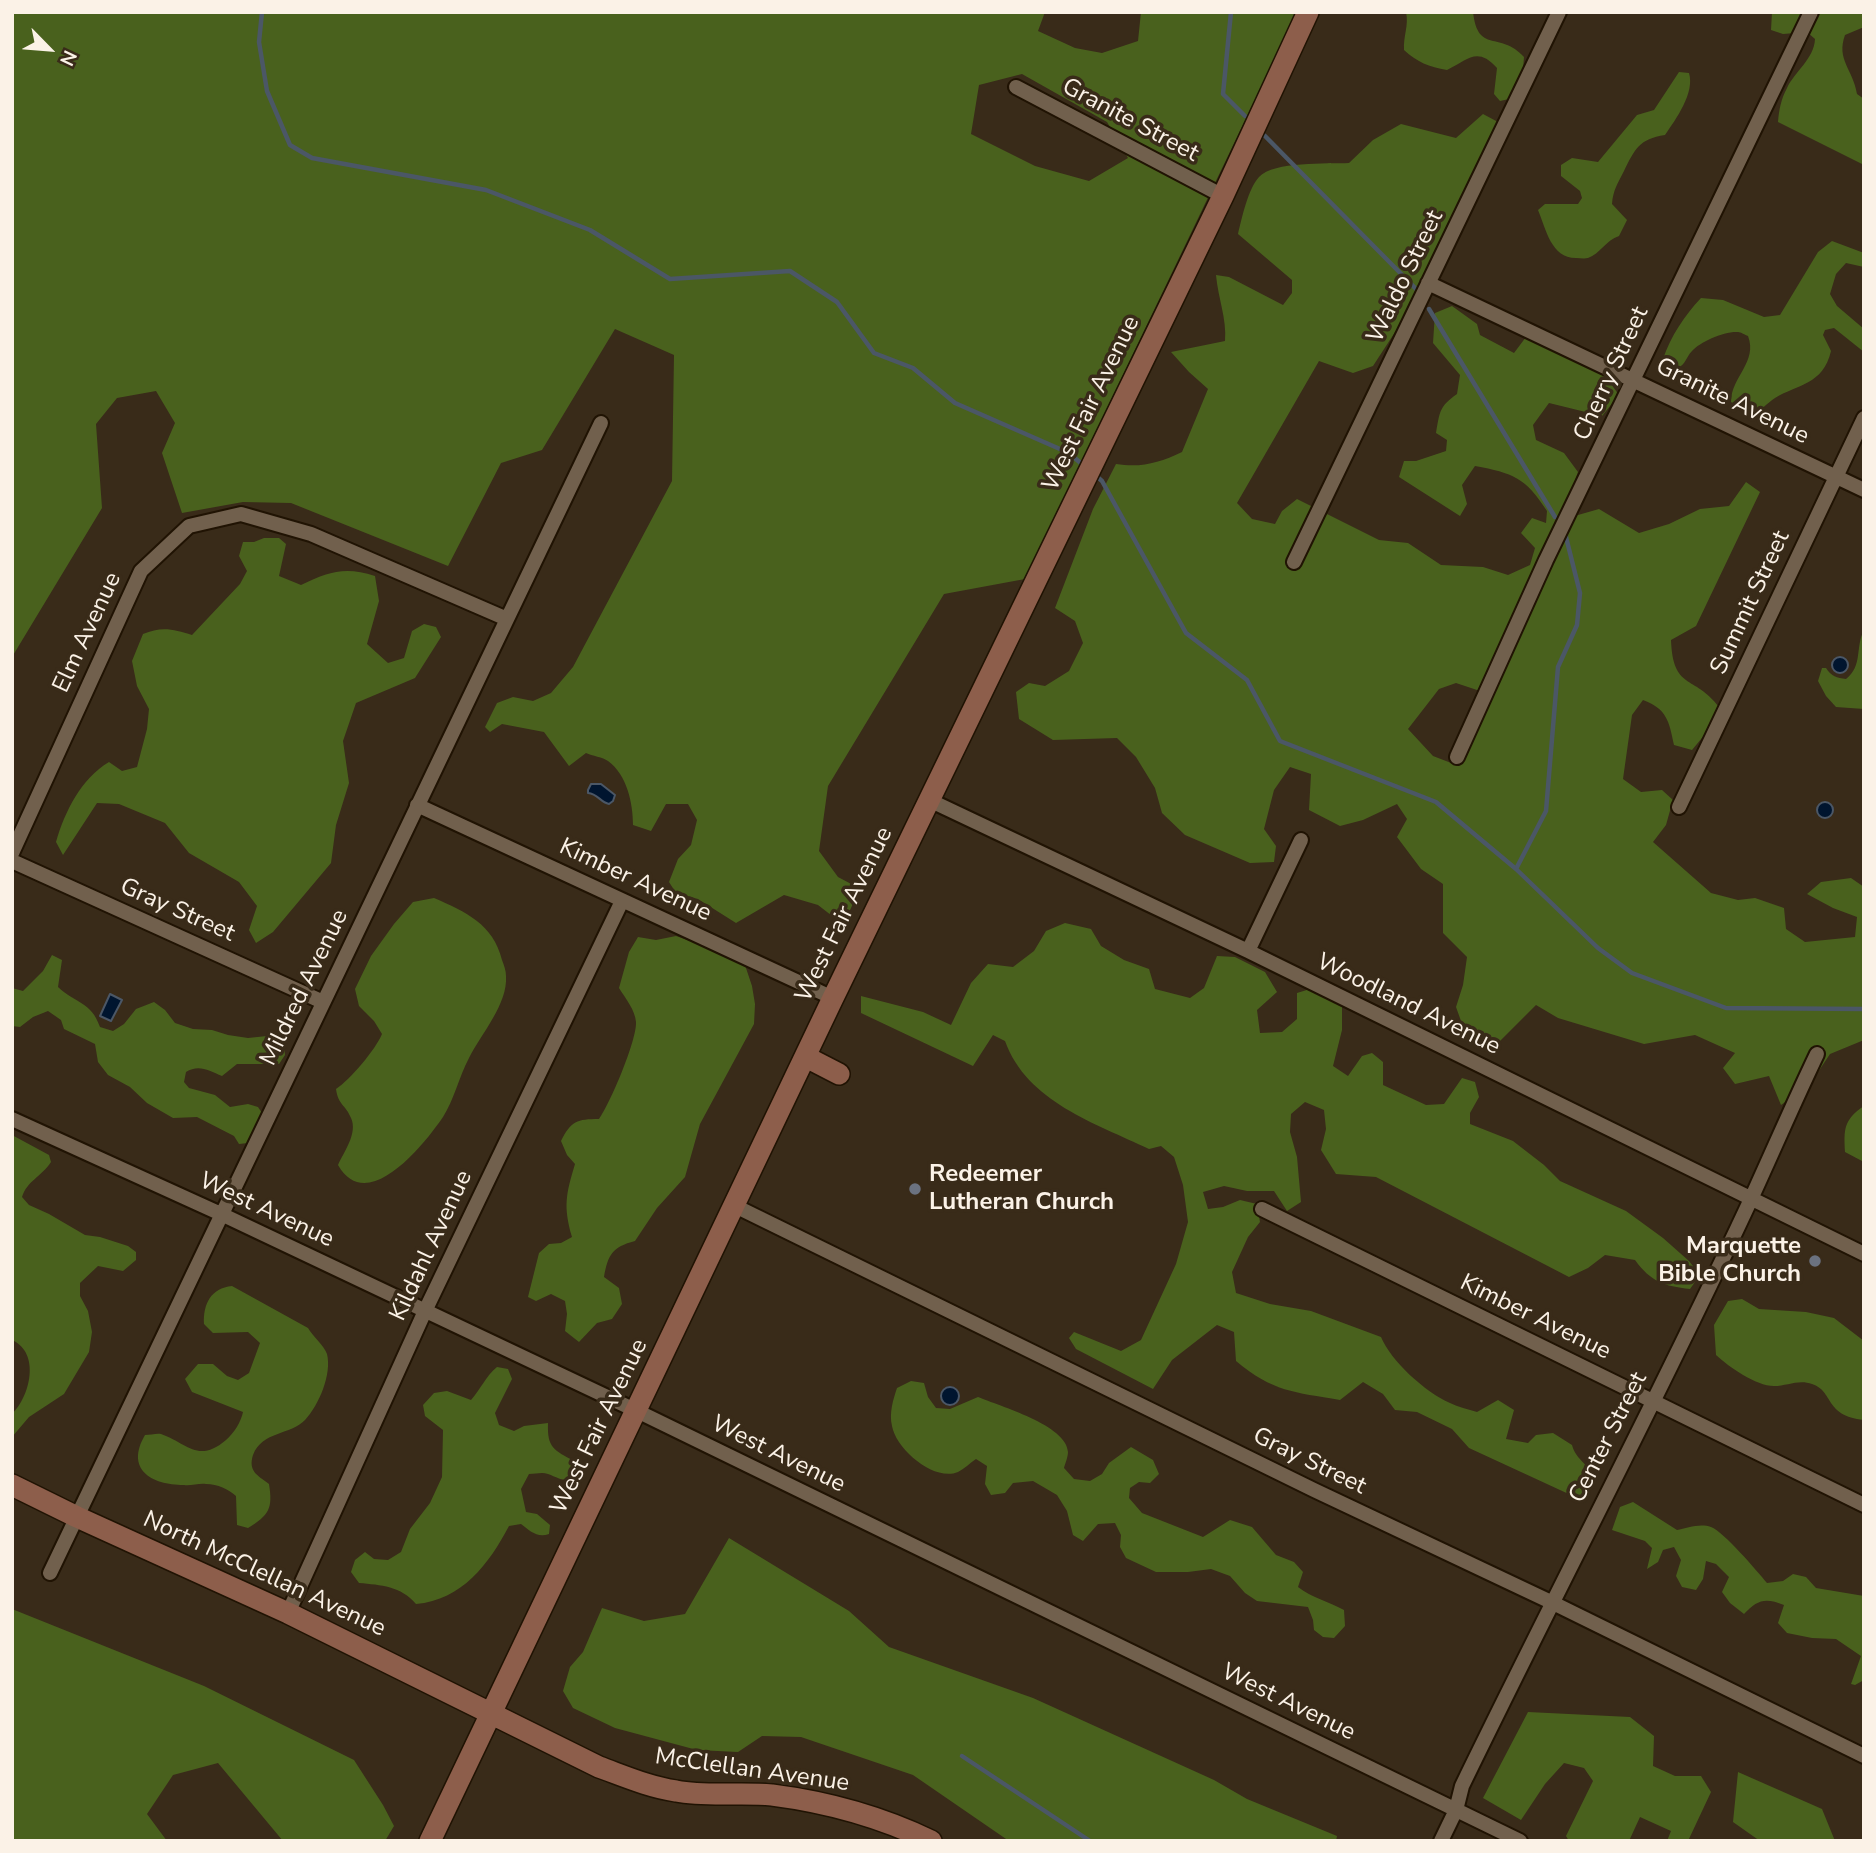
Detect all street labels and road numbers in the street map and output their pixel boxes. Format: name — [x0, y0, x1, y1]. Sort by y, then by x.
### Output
street label: Granite Street — [1057, 73, 1203, 169]
street label: Waldo Street — [1362, 206, 1450, 348]
street label: Cherry Street — [1568, 302, 1656, 446]
street label: West Fair Avenue — [1037, 312, 1147, 496]
street label: Granite Avenue — [1651, 353, 1813, 451]
street label: Summit Street — [1705, 527, 1797, 679]
street label: Elm Avenue — [48, 568, 128, 698]
street label: West Fair Avenue — [790, 823, 900, 1007]
street label: Kimber Avenue — [554, 833, 716, 929]
street label: Gray Street — [115, 873, 239, 949]
street label: Mildred Avenue — [255, 905, 355, 1071]
street label: Woodland Avenue — [1311, 948, 1505, 1062]
street label: Kildahl Avenue — [385, 1166, 479, 1326]
street label: West Avenue — [194, 1167, 338, 1255]
street label: Kimber Avenue — [1455, 1269, 1615, 1367]
street label: West Fair Avenue — [545, 1335, 655, 1519]
street label: Center Street — [1564, 1368, 1654, 1508]
street label: West Avenue — [706, 1410, 850, 1500]
street label: Gray Street — [1248, 1422, 1370, 1502]
street label: North McClellan Avenue — [138, 1506, 390, 1644]
street label: West Avenue — [1216, 1658, 1360, 1748]
street label: McClellan Avenue — [653, 1743, 851, 1799]

